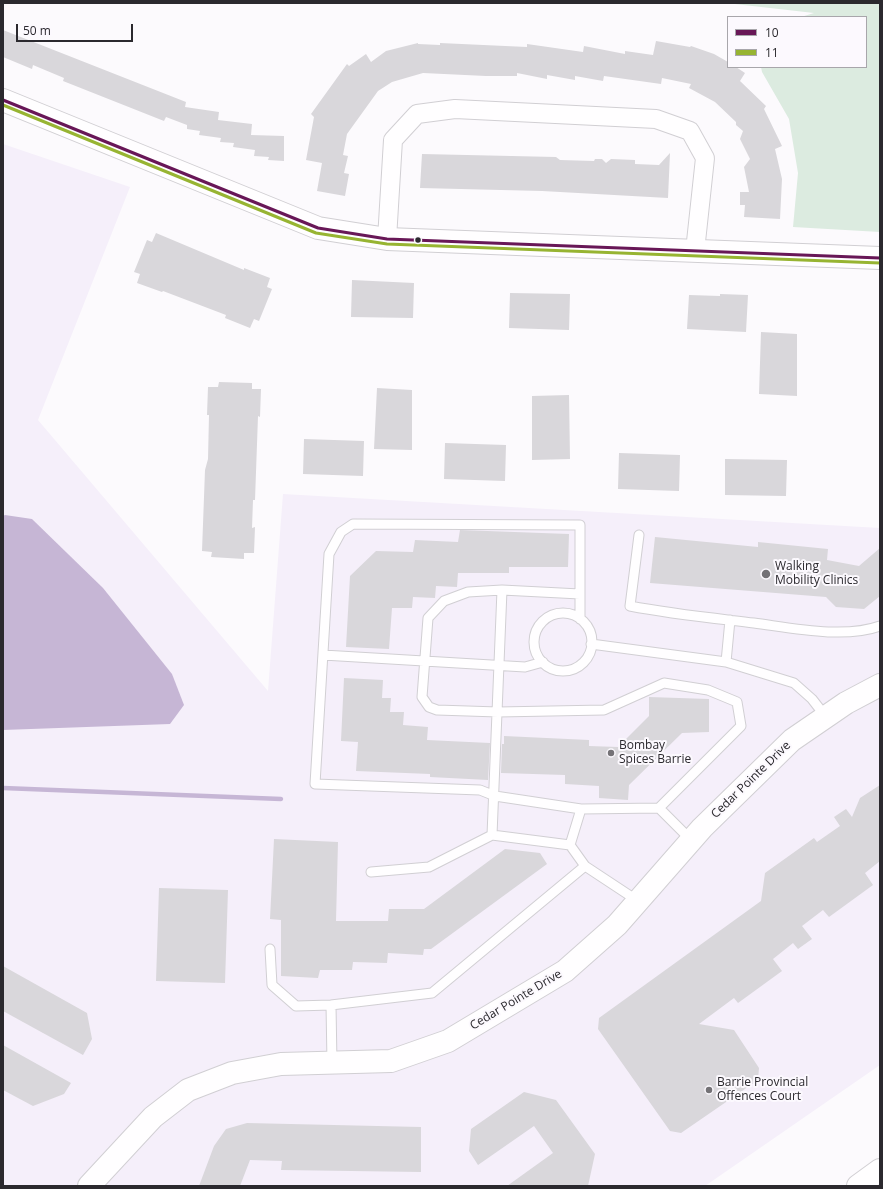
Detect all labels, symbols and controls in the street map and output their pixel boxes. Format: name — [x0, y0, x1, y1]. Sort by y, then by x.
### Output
scale bar — [18, 16, 135, 42]
legend — [727, 16, 867, 68]
text: 50 m — [23, 22, 51, 39]
text: 10 — [765, 24, 779, 41]
text: 11 — [765, 44, 779, 61]
unlabelled marker — [413, 235, 423, 245]
place label: Walking Mobility Clinics — [775, 560, 858, 588]
marker: Walking Mobility Clinics — [760, 568, 772, 580]
street label: Cedar Pointe Drive — [708, 738, 794, 822]
place label: Bombay Spices Barrie — [619, 739, 691, 767]
marker: Bombay Spices Barrie — [606, 748, 616, 758]
street label: Cedar Pointe Drive — [467, 967, 565, 1033]
place label: Barrie Provincial Offences Court — [717, 1076, 808, 1104]
marker: Barrie Provincial Offences Court — [704, 1085, 714, 1095]

